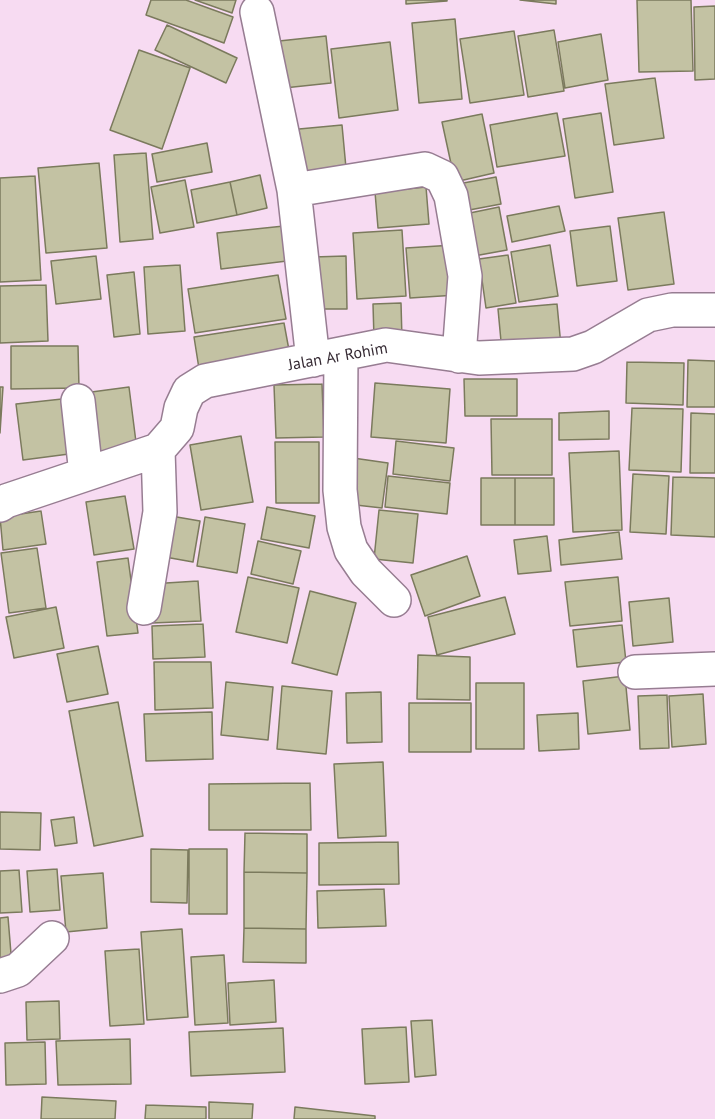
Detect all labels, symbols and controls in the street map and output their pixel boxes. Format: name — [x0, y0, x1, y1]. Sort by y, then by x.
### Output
street label: Jalan Ar Rohim — [287, 339, 389, 375]

